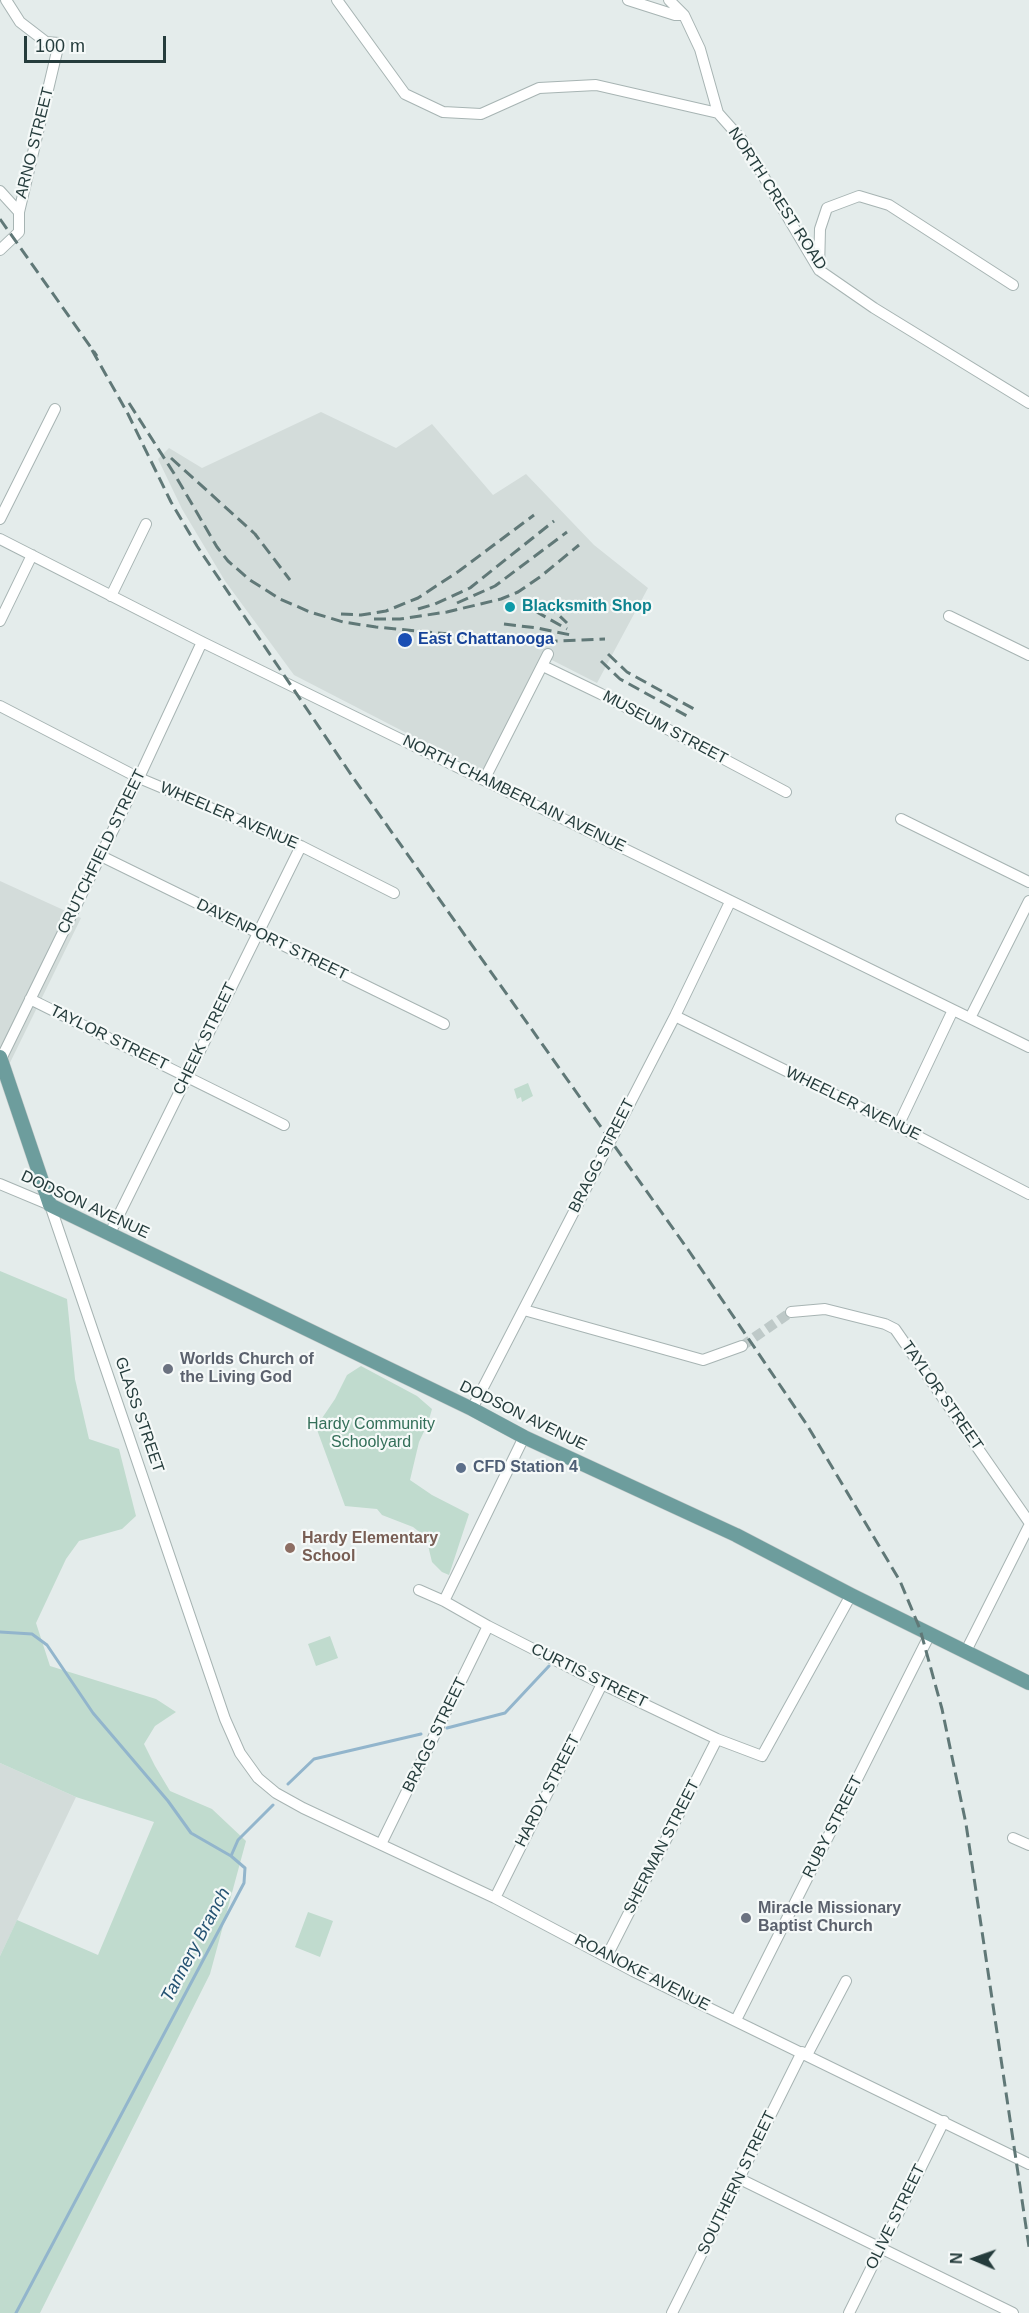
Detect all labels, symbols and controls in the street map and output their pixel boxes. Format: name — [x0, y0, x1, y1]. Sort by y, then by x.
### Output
scale bar — [27, 24, 170, 62]
text: 100 m — [35, 36, 85, 56]
street label: ARNO STREET — [12, 85, 58, 201]
street label: NORTH CREST ROAD — [724, 124, 830, 274]
place label: Blacksmith Shop — [522, 597, 652, 617]
marker: Blacksmith Shop — [503, 600, 517, 614]
place label: East Chattanooga — [418, 630, 554, 650]
marker: East Chattanooga — [396, 631, 414, 649]
street label: MUSEUM STREET — [599, 687, 731, 769]
street label: NORTH CHAMBERLAIN AVENUE — [399, 732, 629, 856]
street label: CRUTCHFIELD STREET — [54, 767, 150, 937]
street label: WHEELER AVENUE — [157, 778, 301, 854]
street label: DAVENPORT STREET — [193, 895, 351, 985]
street label: CHEEK STREET — [169, 980, 241, 1098]
street label: TAYLOR STREET — [47, 1001, 171, 1075]
street label: WHEELER AVENUE — [782, 1063, 924, 1145]
street label: BRAGG STREET — [565, 1096, 639, 1216]
street label: DODSON AVENUE — [18, 1167, 152, 1243]
street label: TAYLOR STREET — [897, 1338, 987, 1454]
place label: Worlds Church of the Living God — [180, 1350, 314, 1388]
street label: GLASS STREET — [110, 1355, 168, 1475]
marker: Worlds Church of the Living God — [161, 1362, 175, 1376]
street label: DODSON AVENUE — [456, 1377, 590, 1455]
park label: Hardy Community Schoolyard — [307, 1415, 435, 1453]
place label: CFD Station 4 — [473, 1458, 578, 1478]
marker: CFD Station 4 — [454, 1461, 468, 1475]
place label: Hardy Elementary School — [302, 1529, 438, 1567]
marker: Hardy Elementary School — [283, 1541, 297, 1555]
street label: CURTIS STREET — [528, 1640, 650, 1712]
street label: BRAGG STREET — [399, 1674, 471, 1796]
street label: HARDY STREET — [511, 1732, 585, 1850]
street label: RUBY STREET — [799, 1773, 867, 1881]
street label: SHERMAN STREET — [620, 1777, 704, 1917]
water label: Tannery Branch — [157, 1884, 235, 2006]
place label: Miracle Missionary Baptist Church — [758, 1899, 901, 1937]
marker: Miracle Missionary Baptist Church — [739, 1911, 753, 1925]
street label: ROANOKE AVENUE — [571, 1931, 713, 2015]
street label: SOUTHERN STREET — [694, 2108, 780, 2258]
street label: OLIVE STREET — [862, 2161, 930, 2273]
north arrow — [945, 2229, 1005, 2289]
text: N — [948, 2252, 965, 2264]

